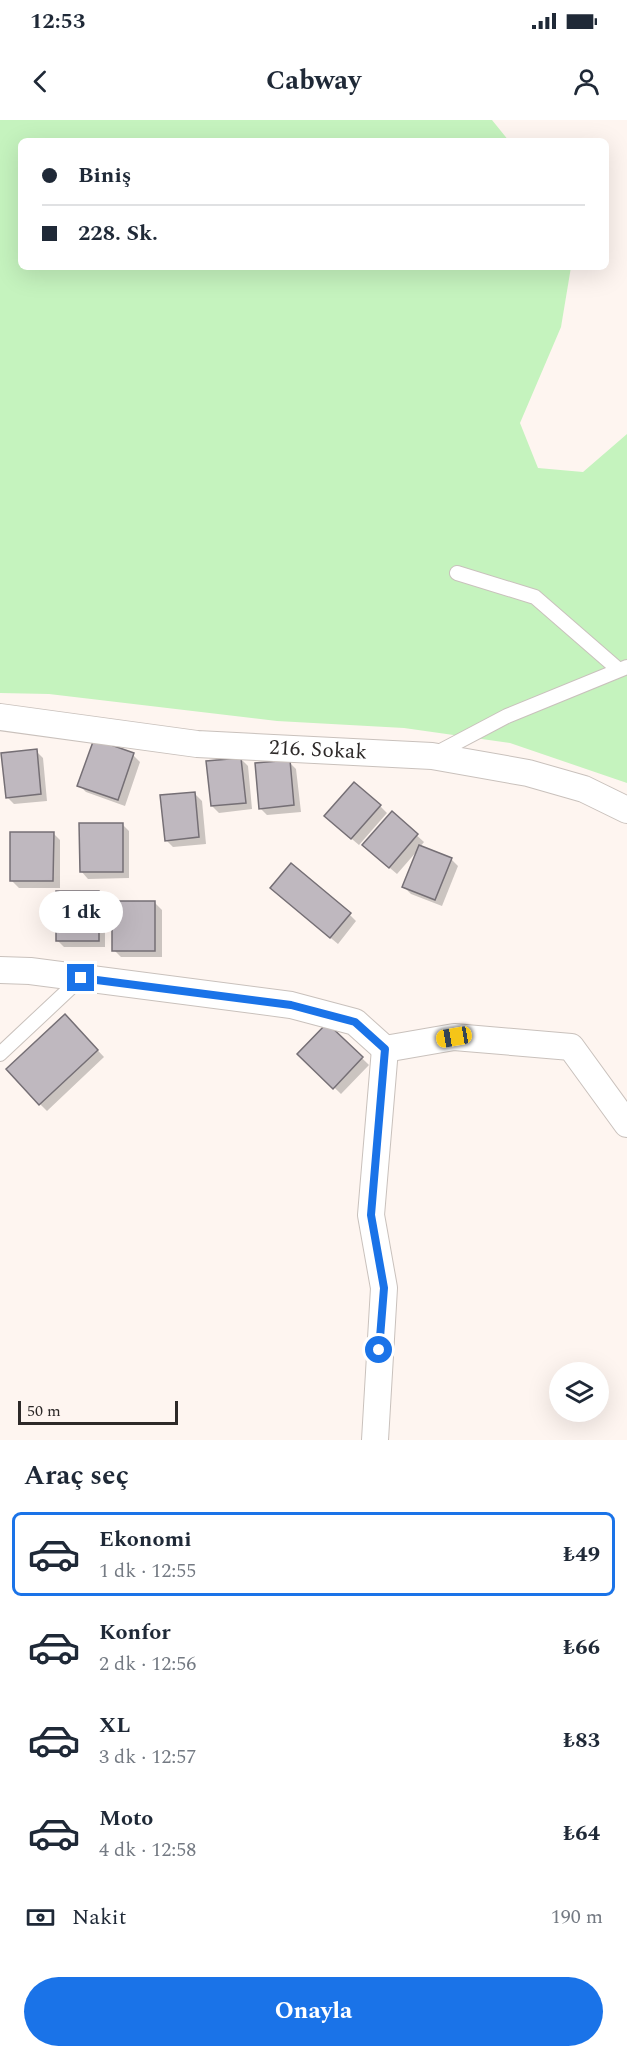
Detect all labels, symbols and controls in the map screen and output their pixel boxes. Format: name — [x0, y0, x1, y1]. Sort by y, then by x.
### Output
text: 12:53 — [30, 5, 85, 38]
text: Cabway — [266, 60, 361, 102]
icon: back — [24, 65, 57, 98]
icon: person — [570, 65, 603, 98]
text: Biniş — [78, 159, 131, 192]
text: 228. Sk. — [78, 217, 158, 250]
street label: 216. Sokak — [268, 732, 368, 769]
callout: 1 dk — [39, 891, 123, 933]
text: 1 dk — [61, 897, 101, 927]
route end — [67, 964, 94, 991]
car — [435, 1025, 473, 1049]
route start — [365, 1336, 392, 1363]
map controls — [549, 1362, 609, 1422]
button: layers — [549, 1362, 609, 1422]
scale bar — [18, 1398, 178, 1426]
text: 50 m — [27, 1399, 61, 1423]
text: Araç seç — [24, 1455, 129, 1497]
text: Ekonomi — [99, 1523, 192, 1556]
icon: car — [27, 1527, 81, 1581]
text: ₺49 — [563, 1538, 600, 1571]
text: 1 dk · 12:55 — [99, 1556, 196, 1586]
text: Konfor — [99, 1616, 171, 1649]
icon: car — [27, 1620, 81, 1674]
text: ₺66 — [563, 1631, 600, 1664]
text: 2 dk · 12:56 — [99, 1649, 196, 1679]
text: XL — [99, 1709, 130, 1742]
icon: car — [27, 1713, 81, 1767]
text: ₺83 — [563, 1724, 600, 1757]
text: 3 dk · 12:57 — [99, 1742, 196, 1772]
text: Moto — [99, 1802, 153, 1835]
icon: car — [27, 1806, 81, 1860]
text: ₺64 — [563, 1817, 600, 1850]
text: 4 dk · 12:58 — [99, 1835, 196, 1865]
icon: cash — [24, 1901, 57, 1934]
text: Nakit — [72, 1901, 127, 1934]
text: 190 m — [551, 1902, 603, 1932]
button: Onayla — [24, 1977, 603, 2046]

